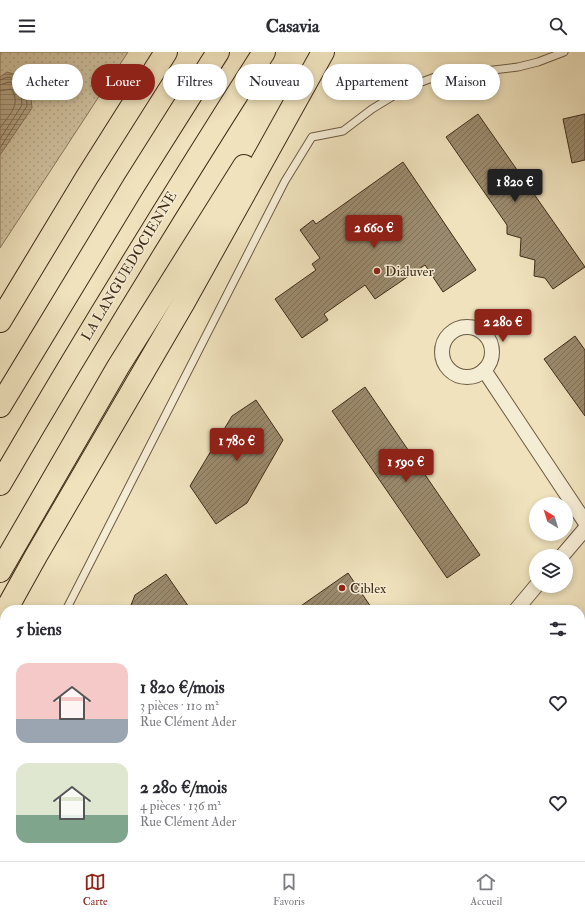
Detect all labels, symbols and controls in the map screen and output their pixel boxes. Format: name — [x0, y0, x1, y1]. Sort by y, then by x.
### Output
icon: menu — [16, 15, 38, 37]
text: Casavia — [266, 15, 319, 38]
icon: search — [547, 15, 569, 37]
chip: Acheter — [12, 64, 83, 100]
chip: Louer — [91, 64, 155, 100]
chip: Filtres — [163, 64, 227, 100]
chip: Nouveau — [235, 64, 314, 100]
chip: Appartement — [322, 64, 423, 100]
chip: Maison — [431, 64, 500, 100]
pin: 1 820 € — [478, 169, 552, 203]
text: 1 820 € — [496, 174, 534, 190]
street label: LA LANGUEDOCIENNE — [78, 188, 180, 344]
pin: 2 660 € — [337, 215, 411, 249]
text: 2 660 € — [354, 220, 394, 236]
place label: Dialuver — [385, 263, 434, 280]
marker: Dialuver — [372, 266, 382, 276]
pin: 2 280 € — [466, 309, 540, 343]
text: 2 280 € — [483, 314, 523, 330]
pin: 1 780 € — [200, 428, 274, 462]
text: 1 780 € — [219, 433, 255, 449]
pin: 1 590 € — [369, 449, 443, 483]
text: 1 590 € — [388, 454, 424, 470]
north arrow — [529, 497, 573, 541]
map controls — [529, 497, 573, 593]
button: layers — [529, 549, 573, 593]
place label: Ciblex — [350, 580, 387, 597]
marker: Ciblex — [337, 583, 347, 593]
icon: filters — [547, 618, 569, 640]
text: 5 biens — [16, 619, 61, 640]
text: 1 820 €/mois — [140, 677, 225, 698]
icon: home — [48, 679, 96, 727]
icon: heart — [547, 692, 569, 714]
text: 3 pièces · 110 m² — [140, 698, 219, 714]
text: Rue Clément Ader — [140, 714, 236, 730]
text: 2 280 €/mois — [140, 777, 227, 798]
icon: home — [48, 779, 96, 827]
icon: heart — [547, 792, 569, 814]
text: 4 pièces · 136 m² — [140, 798, 221, 814]
text: Rue Clément Ader — [140, 814, 236, 830]
tab: Carte — [83, 871, 108, 908]
tab: Favoris — [273, 871, 305, 908]
tab: Accueil — [470, 871, 502, 908]

